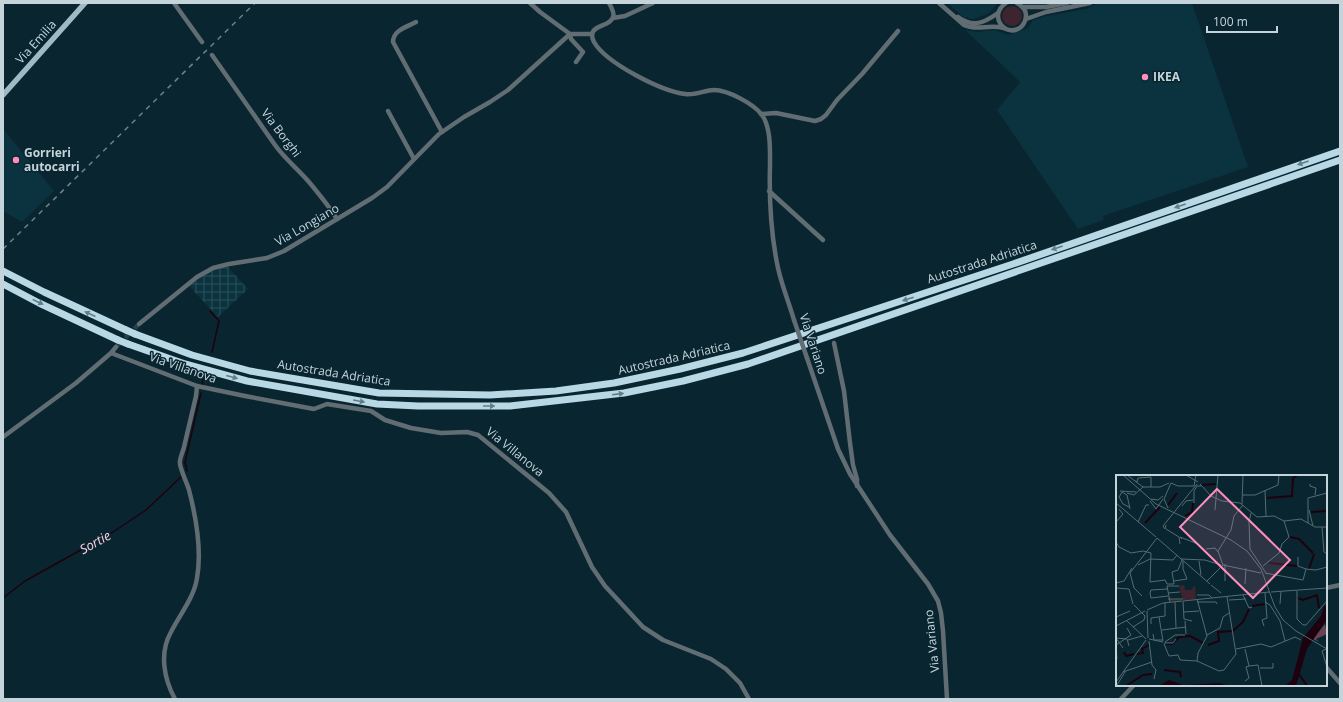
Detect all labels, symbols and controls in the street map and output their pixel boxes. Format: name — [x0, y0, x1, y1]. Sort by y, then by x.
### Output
scale bar — [1207, 8, 1277, 34]
text: 100 m — [1213, 13, 1248, 30]
street label: Via Emilia — [11, 16, 60, 67]
place label: IKEA — [1153, 68, 1181, 85]
marker: IKEA — [1140, 72, 1150, 82]
street label: Via Borghi — [258, 105, 305, 160]
place label: Gorrieri autocarri — [24, 144, 80, 175]
marker: Gorrieri autocarri — [11, 155, 21, 165]
one-way arrow — [1297, 161, 1309, 167]
street label: Via Longiano — [271, 199, 342, 250]
one-way arrow — [1174, 203, 1186, 209]
street label: Autostrada Adriatica — [925, 236, 1039, 287]
one-way arrow — [1051, 246, 1063, 252]
one-way arrow — [901, 296, 913, 302]
one-way arrow — [32, 299, 43, 305]
one-way arrow — [85, 311, 96, 317]
street label: Via Variano — [796, 311, 831, 376]
street label: Autostrada Adriatica — [616, 336, 732, 379]
street label: Via Villanova — [147, 348, 219, 387]
street label: Autostrada Adriatica — [276, 355, 392, 390]
one-way arrow — [225, 374, 238, 380]
one-way arrow — [612, 391, 624, 397]
one-way arrow — [353, 398, 365, 404]
one-way arrow — [483, 403, 496, 409]
street label: Via Villanova — [483, 423, 548, 480]
inset map — [1116, 475, 1327, 686]
water label: Sortie — [76, 526, 114, 558]
street label: Via Variano — [920, 609, 943, 673]

